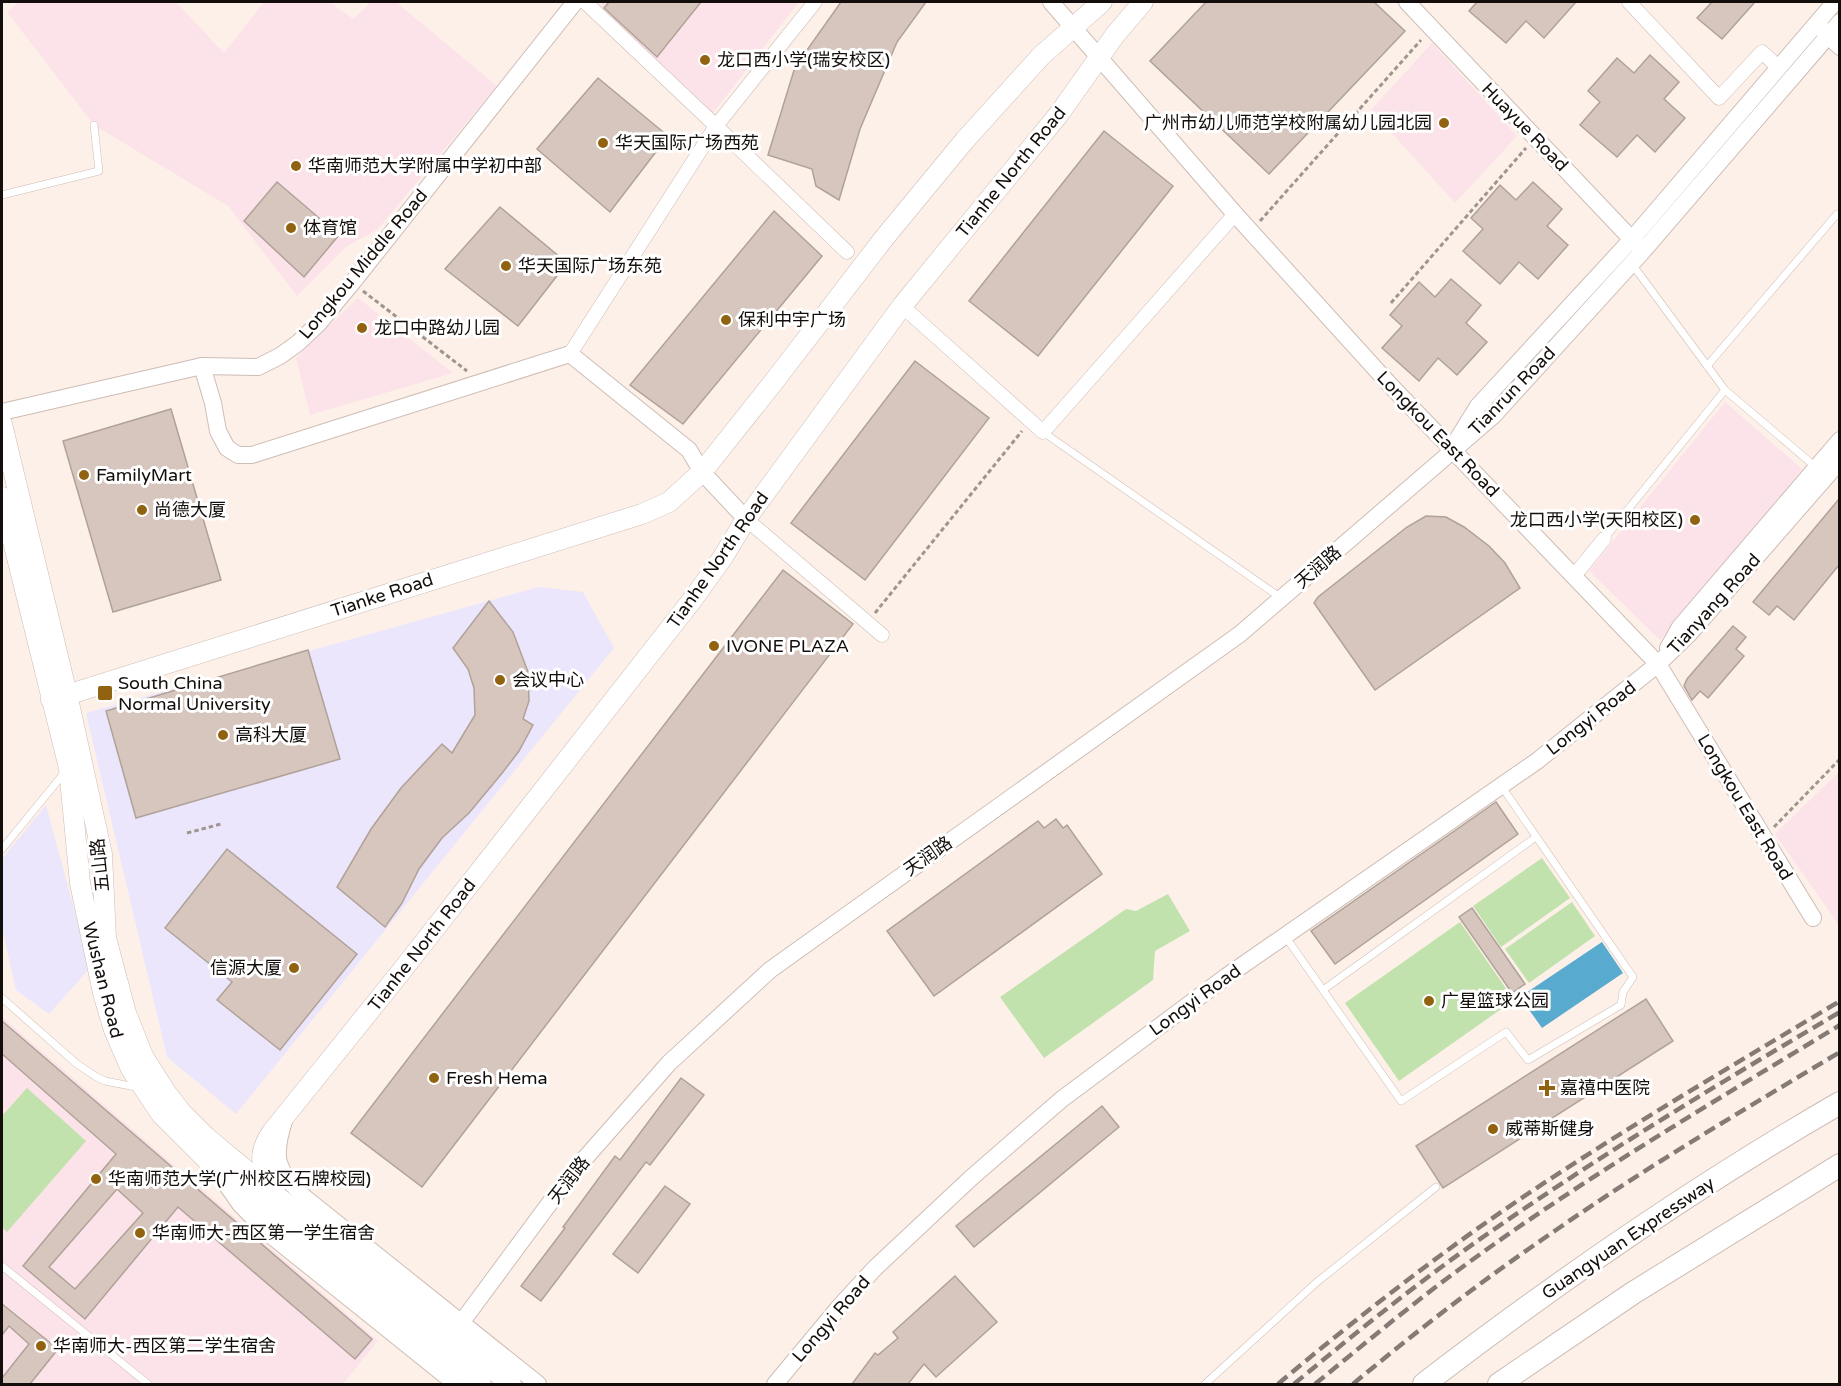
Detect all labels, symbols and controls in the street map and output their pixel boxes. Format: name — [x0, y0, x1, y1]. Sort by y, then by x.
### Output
place label: 龙口西小学(瑞安校区) — [717, 49, 890, 71]
marker: 龙口西小学(瑞安校区) — [698, 53, 712, 67]
street label: Huayue Road — [1477, 78, 1573, 176]
street label: Tianhe North Road — [951, 102, 1071, 242]
place label: 广州市幼儿师范学校附属幼儿园北园 — [1144, 112, 1432, 134]
marker: 广州市幼儿师范学校附属幼儿园北园 — [1437, 116, 1451, 130]
place label: 华天国际广场西苑 — [615, 132, 759, 154]
marker: 华天国际广场西苑 — [596, 136, 610, 150]
place label: 华南师范大学附属中学初中部 — [308, 155, 542, 177]
marker: 华南师范大学附属中学初中部 — [289, 159, 303, 173]
street label: Longkou Middle Road — [294, 185, 432, 343]
place label: 体育馆 — [303, 217, 357, 239]
marker: 体育馆 — [284, 221, 298, 235]
place label: 华天国际广场东苑 — [518, 255, 662, 277]
marker: 华天国际广场东苑 — [499, 259, 513, 273]
place label: 保利中宇广场 — [738, 309, 846, 331]
marker: 保利中宇广场 — [719, 313, 733, 327]
place label: 龙口中路幼儿园 — [374, 317, 500, 339]
marker: 龙口中路幼儿园 — [355, 321, 369, 335]
street label: Tianrun Road — [1464, 342, 1560, 440]
street label: Longkou East Road — [1372, 366, 1504, 502]
place label: FamilyMart — [96, 464, 192, 486]
marker: FamilyMart — [77, 468, 91, 482]
street label: Tianhe North Road — [663, 487, 773, 633]
place label: 尚德大厦 — [154, 499, 226, 521]
marker: 尚德大厦 — [135, 503, 149, 517]
place label: 龙口西小学(天阳校区) — [1510, 509, 1683, 531]
marker: 龙口西小学(天阳校区) — [1688, 513, 1702, 527]
street label: 天润路 — [1290, 541, 1346, 593]
street label: Tianyang Road — [1663, 549, 1765, 659]
street label: Tianke Road — [328, 568, 436, 622]
place label: IVONE PLAZA — [726, 635, 849, 657]
marker: IVONE PLAZA — [707, 639, 721, 653]
place label: 会议中心 — [512, 669, 584, 691]
place label: South China Normal University — [118, 672, 271, 715]
marker: 会议中心 — [493, 673, 507, 687]
street label: Longyi Road — [1542, 676, 1640, 760]
marker: South China Normal University — [96, 684, 114, 702]
place label: 高科大厦 — [235, 724, 307, 746]
marker: 高科大厦 — [216, 728, 230, 742]
street label: Longkou East Road — [1693, 730, 1797, 884]
street label: 天润路 — [900, 832, 956, 880]
street label: 五山路 — [86, 837, 114, 893]
street label: Tianhe North Road — [363, 874, 481, 1016]
street label: Wushan Road — [78, 920, 128, 1040]
place label: 信源大厦 — [210, 957, 282, 979]
street label: Longyi Road — [1145, 959, 1245, 1041]
marker: 信源大厦 — [287, 961, 301, 975]
place label: 广星篮球公园 — [1441, 990, 1549, 1012]
marker: 广星篮球公园 — [1422, 994, 1436, 1008]
place label: Fresh Hema — [446, 1067, 548, 1089]
marker: Fresh Hema — [427, 1071, 441, 1085]
place label: 嘉禧中医院 — [1560, 1077, 1650, 1099]
marker: 嘉禧中医院 — [1538, 1079, 1556, 1097]
place label: 威蒂斯健身 — [1505, 1118, 1595, 1140]
marker: 威蒂斯健身 — [1486, 1122, 1500, 1136]
street label: 天润路 — [544, 1152, 594, 1208]
place label: 华南师范大学(广州校区石牌校园) — [108, 1168, 371, 1190]
marker: 华南师范大学(广州校区石牌校园) — [89, 1172, 103, 1186]
street label: Guangyuan Expressway — [1537, 1172, 1719, 1304]
place label: 华南师大-西区第一学生宿舍 — [152, 1222, 375, 1244]
marker: 华南师大-西区第一学生宿舍 — [133, 1226, 147, 1240]
street label: Longyi Road — [787, 1271, 875, 1367]
place label: 华南师大-西区第二学生宿舍 — [53, 1335, 276, 1357]
marker: 华南师大-西区第二学生宿舍 — [34, 1339, 48, 1353]

